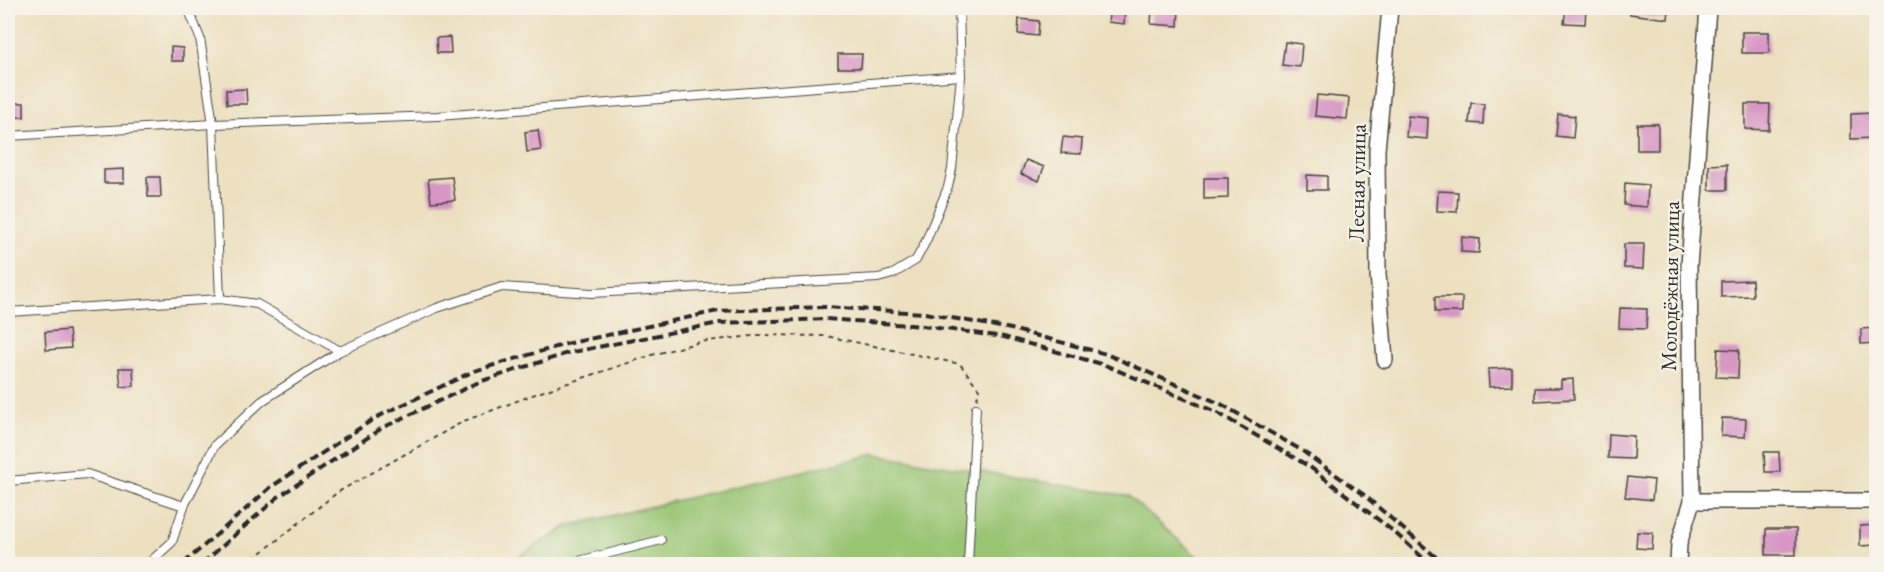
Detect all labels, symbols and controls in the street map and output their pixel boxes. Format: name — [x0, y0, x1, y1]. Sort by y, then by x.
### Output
street label: Лесная улица — [1341, 123, 1373, 242]
street label: Молодёжная улица — [1654, 200, 1686, 371]

